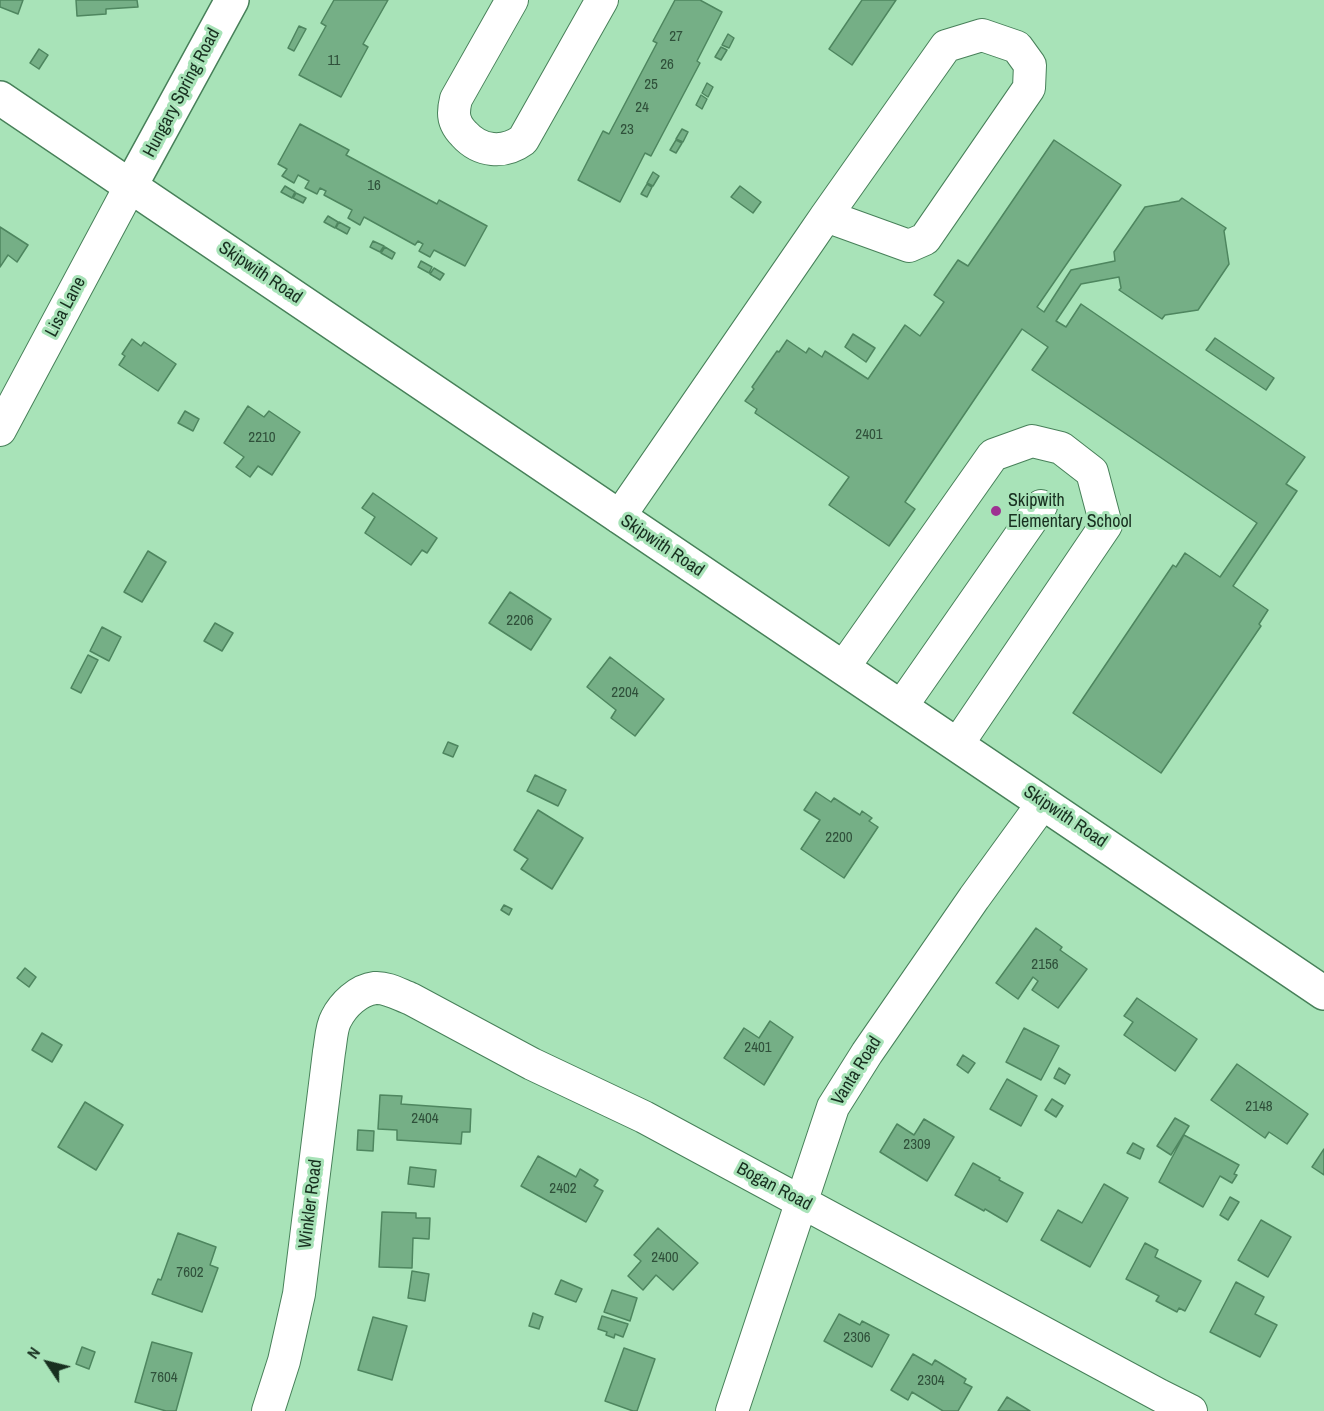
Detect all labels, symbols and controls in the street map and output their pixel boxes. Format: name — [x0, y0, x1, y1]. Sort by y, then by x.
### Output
street label: Hungary Spring Road — [139, 25, 225, 161]
house number: 27 — [669, 28, 683, 46]
house number: 11 — [328, 52, 340, 70]
house number: 26 — [660, 56, 674, 74]
house number: 25 — [644, 76, 658, 94]
house number: 24 — [635, 99, 649, 117]
house number: 23 — [620, 121, 634, 139]
house number: 16 — [367, 177, 381, 195]
street label: Skipwith Road — [214, 237, 306, 309]
street label: Lisa Lane — [41, 273, 91, 341]
house number: 2401 — [855, 426, 883, 444]
house number: 2210 — [248, 429, 276, 447]
place label: Skipwith Elementary School — [1008, 490, 1132, 532]
marker: Skipwith Elementary School — [989, 504, 1003, 518]
street label: Skipwith Road — [616, 510, 708, 582]
house number: 2206 — [506, 612, 534, 630]
house number: 2204 — [611, 684, 639, 702]
street label: Skipwith Road — [1019, 781, 1111, 853]
house number: 2200 — [825, 829, 853, 847]
house number: 2156 — [1031, 956, 1059, 974]
street label: Vanta Road — [827, 1033, 887, 1109]
house number: 2401 — [744, 1039, 772, 1057]
house number: 2148 — [1245, 1098, 1273, 1116]
house number: 2404 — [411, 1110, 439, 1128]
house number: 2309 — [903, 1136, 931, 1154]
street label: Winkler Road — [295, 1158, 327, 1250]
street label: Bogan Road — [733, 1158, 815, 1216]
house number: 2402 — [549, 1180, 577, 1198]
house number: 2400 — [651, 1249, 679, 1267]
house number: 7602 — [176, 1264, 204, 1282]
house number: 2306 — [843, 1329, 871, 1347]
north arrow — [18, 1333, 78, 1393]
text: N — [22, 1342, 45, 1363]
house number: 7604 — [150, 1369, 178, 1387]
house number: 2304 — [917, 1372, 945, 1390]

